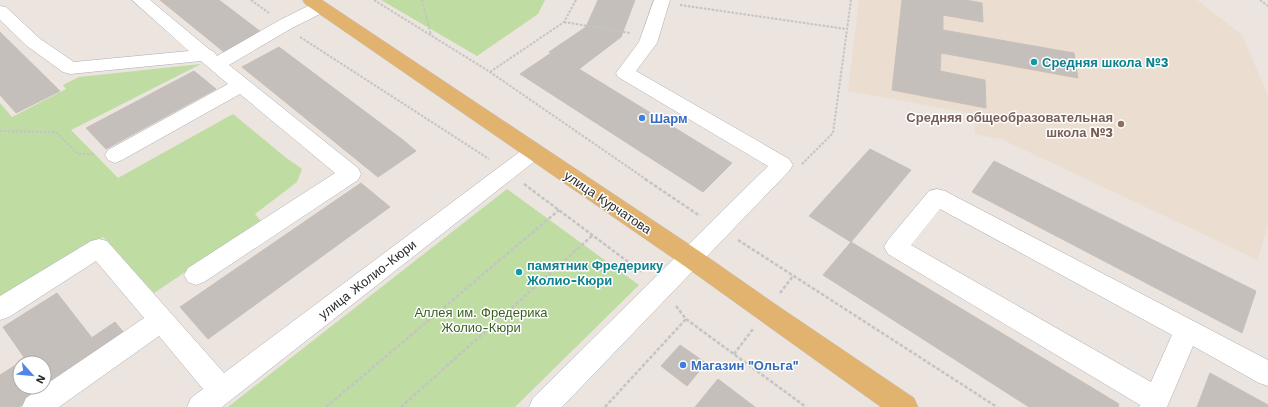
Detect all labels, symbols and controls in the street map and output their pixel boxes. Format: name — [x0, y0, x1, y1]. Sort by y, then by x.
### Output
place label: Средняя школа №3 — [1042, 55, 1169, 70]
marker: Средняя школа №3 — [1029, 57, 1039, 67]
place label: Средняя общеобразовательная школа №3 — [906, 110, 1113, 140]
place label: Шарм — [650, 111, 688, 126]
marker: Шарм — [637, 113, 647, 123]
marker: Средняя общеобразовательная школа №3 — [1116, 119, 1126, 129]
street label: улица Курчатова — [561, 168, 655, 238]
street label: улица Жолио-Кюри — [316, 237, 419, 322]
place label: памятник Фредерику Жолио-Кюри — [526, 258, 664, 288]
marker: памятник Фредерику Жолио-Кюри — [514, 267, 524, 277]
park label: Аллея им. Фредерика Жолио-Кюри — [414, 305, 548, 335]
north arrow — [12, 355, 52, 395]
place label: Магазин "Ольга" — [691, 358, 799, 373]
marker: Магазин "Ольга" — [678, 360, 688, 370]
text: N — [33, 373, 48, 386]

